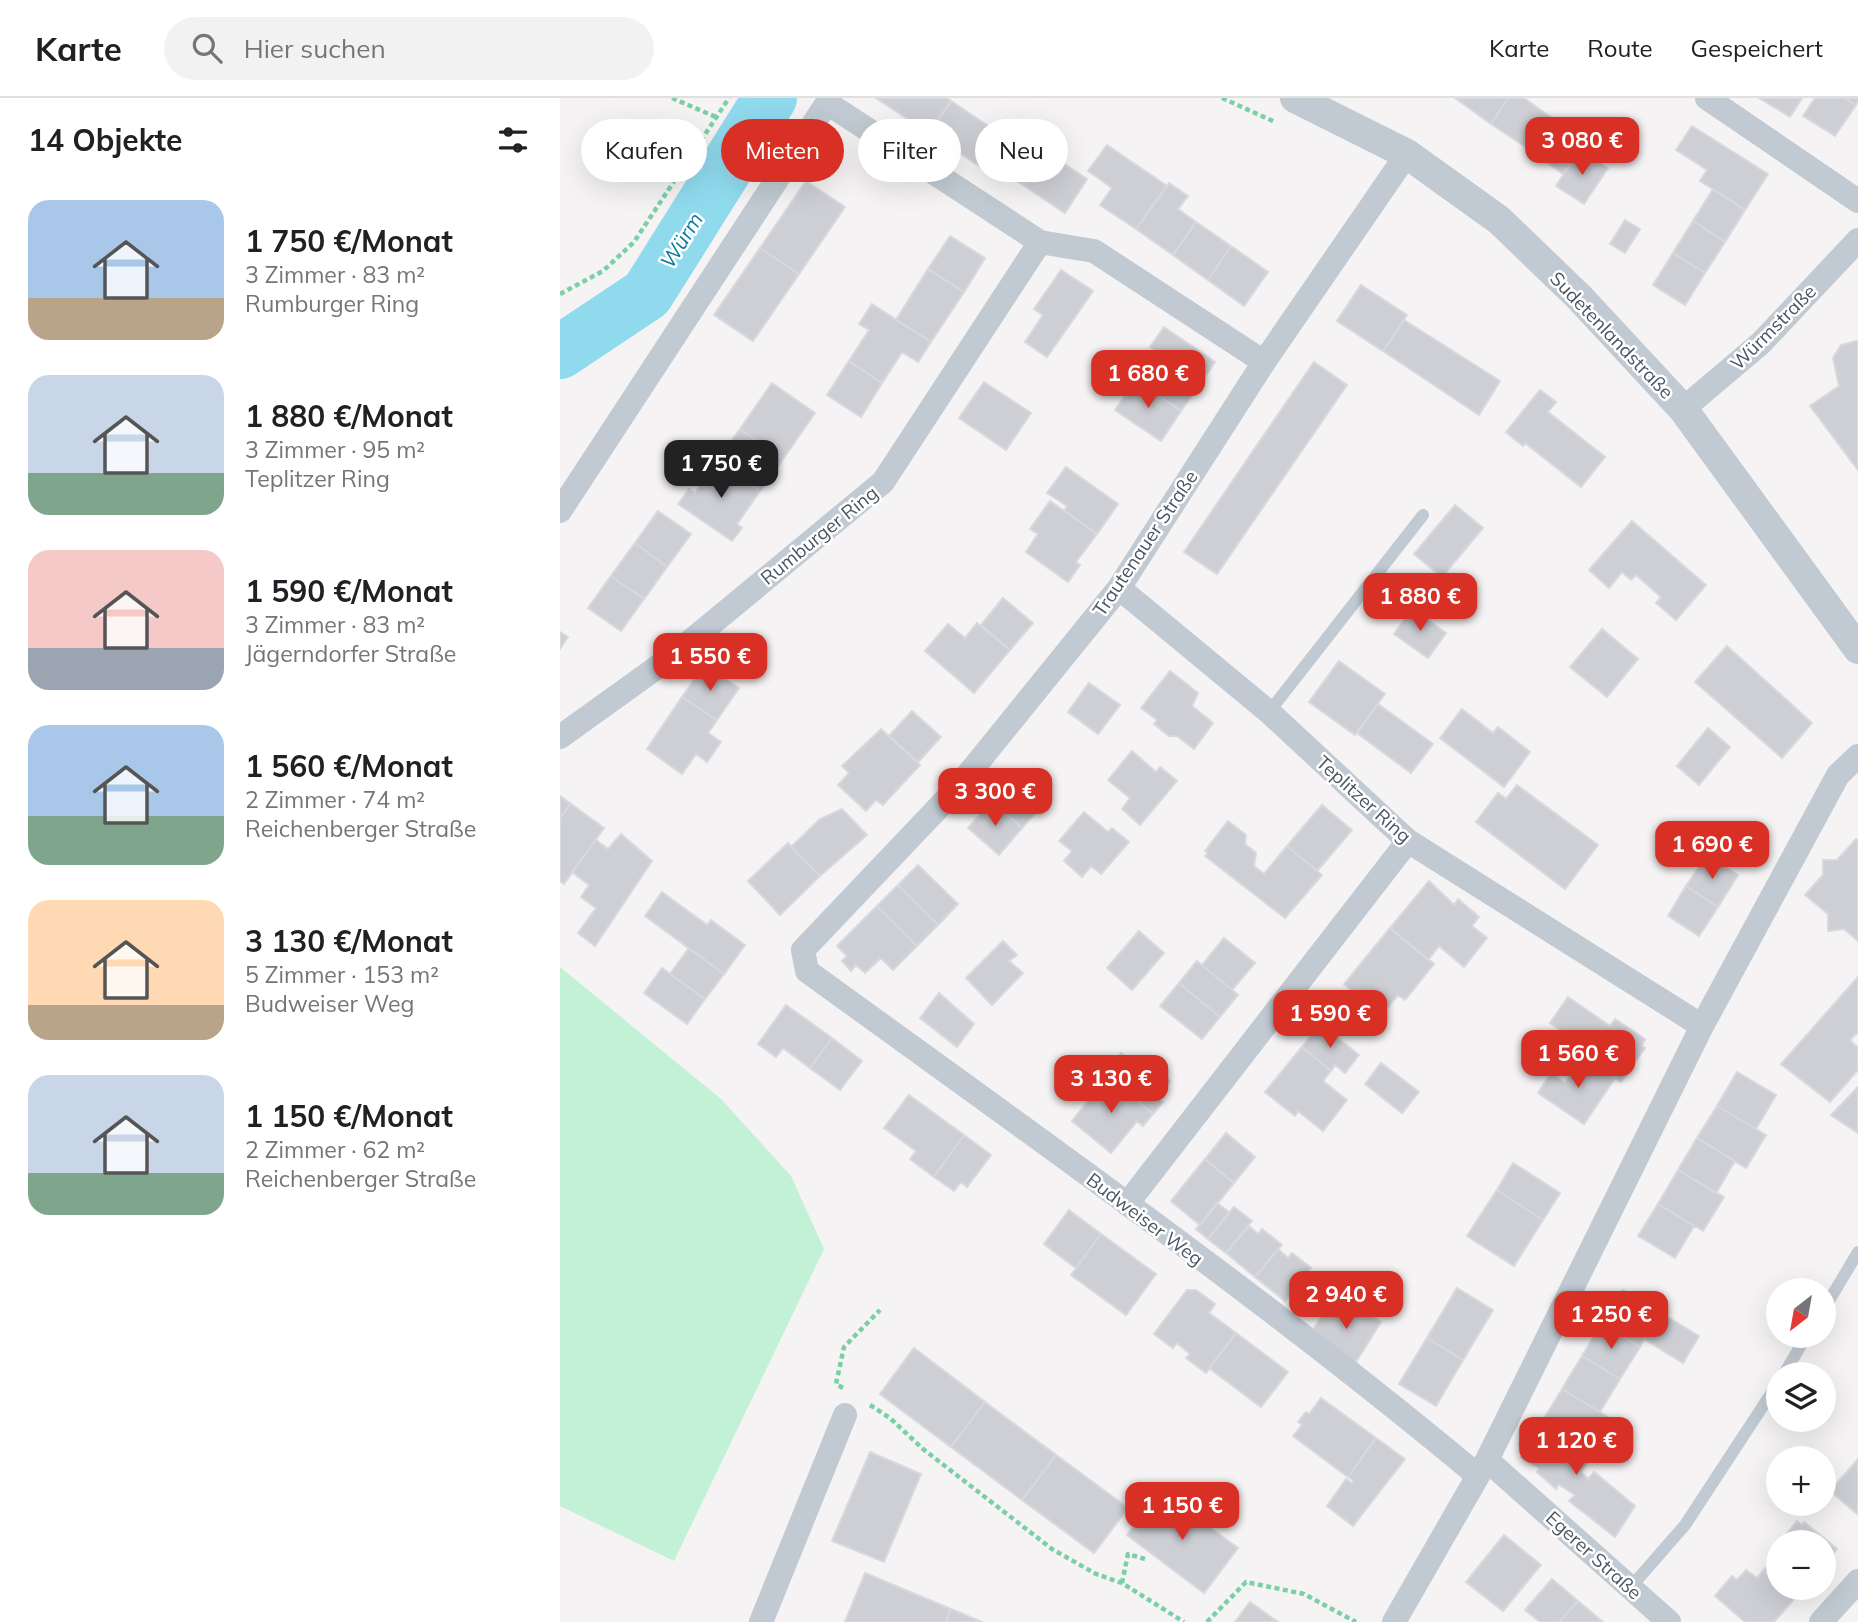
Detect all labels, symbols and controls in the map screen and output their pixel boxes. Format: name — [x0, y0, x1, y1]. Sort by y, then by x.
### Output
search box — [164, 17, 654, 80]
text: Karte — [35, 28, 122, 69]
icon: search — [188, 29, 226, 67]
text: Hier suchen — [244, 32, 386, 65]
text: Karte — [1489, 33, 1549, 63]
text: Route — [1587, 33, 1653, 63]
text: Gespeichert — [1691, 33, 1823, 63]
pin: 3 080 € — [1517, 118, 1647, 177]
chip: Kaufen — [581, 119, 707, 182]
chip: Mieten — [721, 119, 844, 182]
chip: Filter — [858, 119, 961, 182]
chip: Neu — [975, 119, 1068, 182]
text: 14 Objekte — [28, 121, 182, 159]
icon: filters — [494, 121, 532, 159]
text: 3 080 € — [1541, 125, 1623, 154]
water label: Würm — [654, 207, 708, 273]
text: 1 750 €/Monat — [245, 222, 453, 260]
icon: home — [84, 228, 168, 312]
text: 3 Zimmer · 83 m² — [245, 260, 425, 289]
street label: Sudetenlandstraße — [1545, 266, 1679, 404]
street label: Würmstraße — [1725, 279, 1821, 375]
text: Rumburger Ring — [245, 289, 419, 318]
pin: 1 680 € — [1083, 350, 1213, 410]
text: 1 680 € — [1107, 358, 1189, 387]
text: 1 880 €/Monat — [245, 397, 453, 435]
icon: home — [84, 403, 168, 487]
text: 3 Zimmer · 95 m² — [245, 435, 425, 464]
pin: 1 750 € — [656, 440, 786, 500]
text: 1 750 € — [680, 448, 762, 477]
text: Teplitzer Ring — [245, 464, 390, 493]
street label: Trautenauer Straße — [1087, 465, 1203, 621]
street label: Rumburger Ring — [756, 480, 882, 590]
text: 1 590 €/Monat — [245, 572, 453, 610]
pin: 1 880 € — [1355, 574, 1485, 633]
icon: home — [84, 578, 168, 662]
text: 1 880 € — [1379, 581, 1461, 610]
text: 3 Zimmer · 83 m² — [245, 610, 425, 639]
pin: 1 550 € — [645, 634, 775, 693]
text: Jägerndorfer Straße — [245, 639, 456, 668]
text: 1 550 € — [669, 641, 751, 670]
text: 1 560 €/Monat — [245, 747, 453, 785]
street label: Teplitzer Ring — [1312, 750, 1416, 848]
icon: home — [84, 753, 168, 837]
pin: 3 300 € — [930, 768, 1060, 828]
text: 3 300 € — [954, 776, 1036, 805]
text: 2 Zimmer · 74 m² — [245, 785, 425, 814]
text: Reichenberger Straße — [245, 814, 476, 843]
pin: 1 690 € — [1647, 822, 1777, 881]
text: 1 690 € — [1671, 829, 1753, 858]
text: 3 130 €/Monat — [245, 922, 453, 960]
icon: home — [84, 928, 168, 1012]
text: 5 Zimmer · 153 m² — [245, 960, 439, 989]
text: Budweiser Weg — [245, 989, 414, 1018]
pin: 1 590 € — [1265, 990, 1395, 1050]
text: 1 590 € — [1289, 998, 1371, 1027]
pin: 1 560 € — [1513, 1030, 1643, 1090]
text: 1 560 € — [1537, 1038, 1619, 1067]
pin: 3 130 € — [1046, 1056, 1176, 1115]
text: 3 130 € — [1070, 1063, 1152, 1092]
text: 1 150 €/Monat — [245, 1097, 453, 1135]
icon: home — [84, 1103, 168, 1187]
text: 2 Zimmer · 62 m² — [245, 1135, 425, 1164]
text: Reichenberger Straße — [245, 1164, 476, 1193]
street label: Budweiser Weg — [1082, 1167, 1208, 1271]
pin: 2 940 € — [1281, 1272, 1411, 1331]
north arrow — [1766, 1278, 1836, 1348]
map controls — [1766, 1278, 1836, 1600]
text: 2 940 € — [1305, 1279, 1387, 1308]
pin: 1 250 € — [1546, 1292, 1676, 1351]
text: 1 250 € — [1570, 1299, 1652, 1328]
button: layers — [1766, 1362, 1836, 1432]
pin: 1 120 € — [1511, 1418, 1641, 1477]
text: 1 120 € — [1535, 1425, 1617, 1454]
button: + — [1766, 1446, 1836, 1516]
pin: 1 150 € — [1117, 1482, 1247, 1542]
text: 1 150 € — [1141, 1490, 1223, 1519]
street label: Egerer Straße — [1541, 1506, 1647, 1604]
button: − — [1766, 1530, 1836, 1600]

